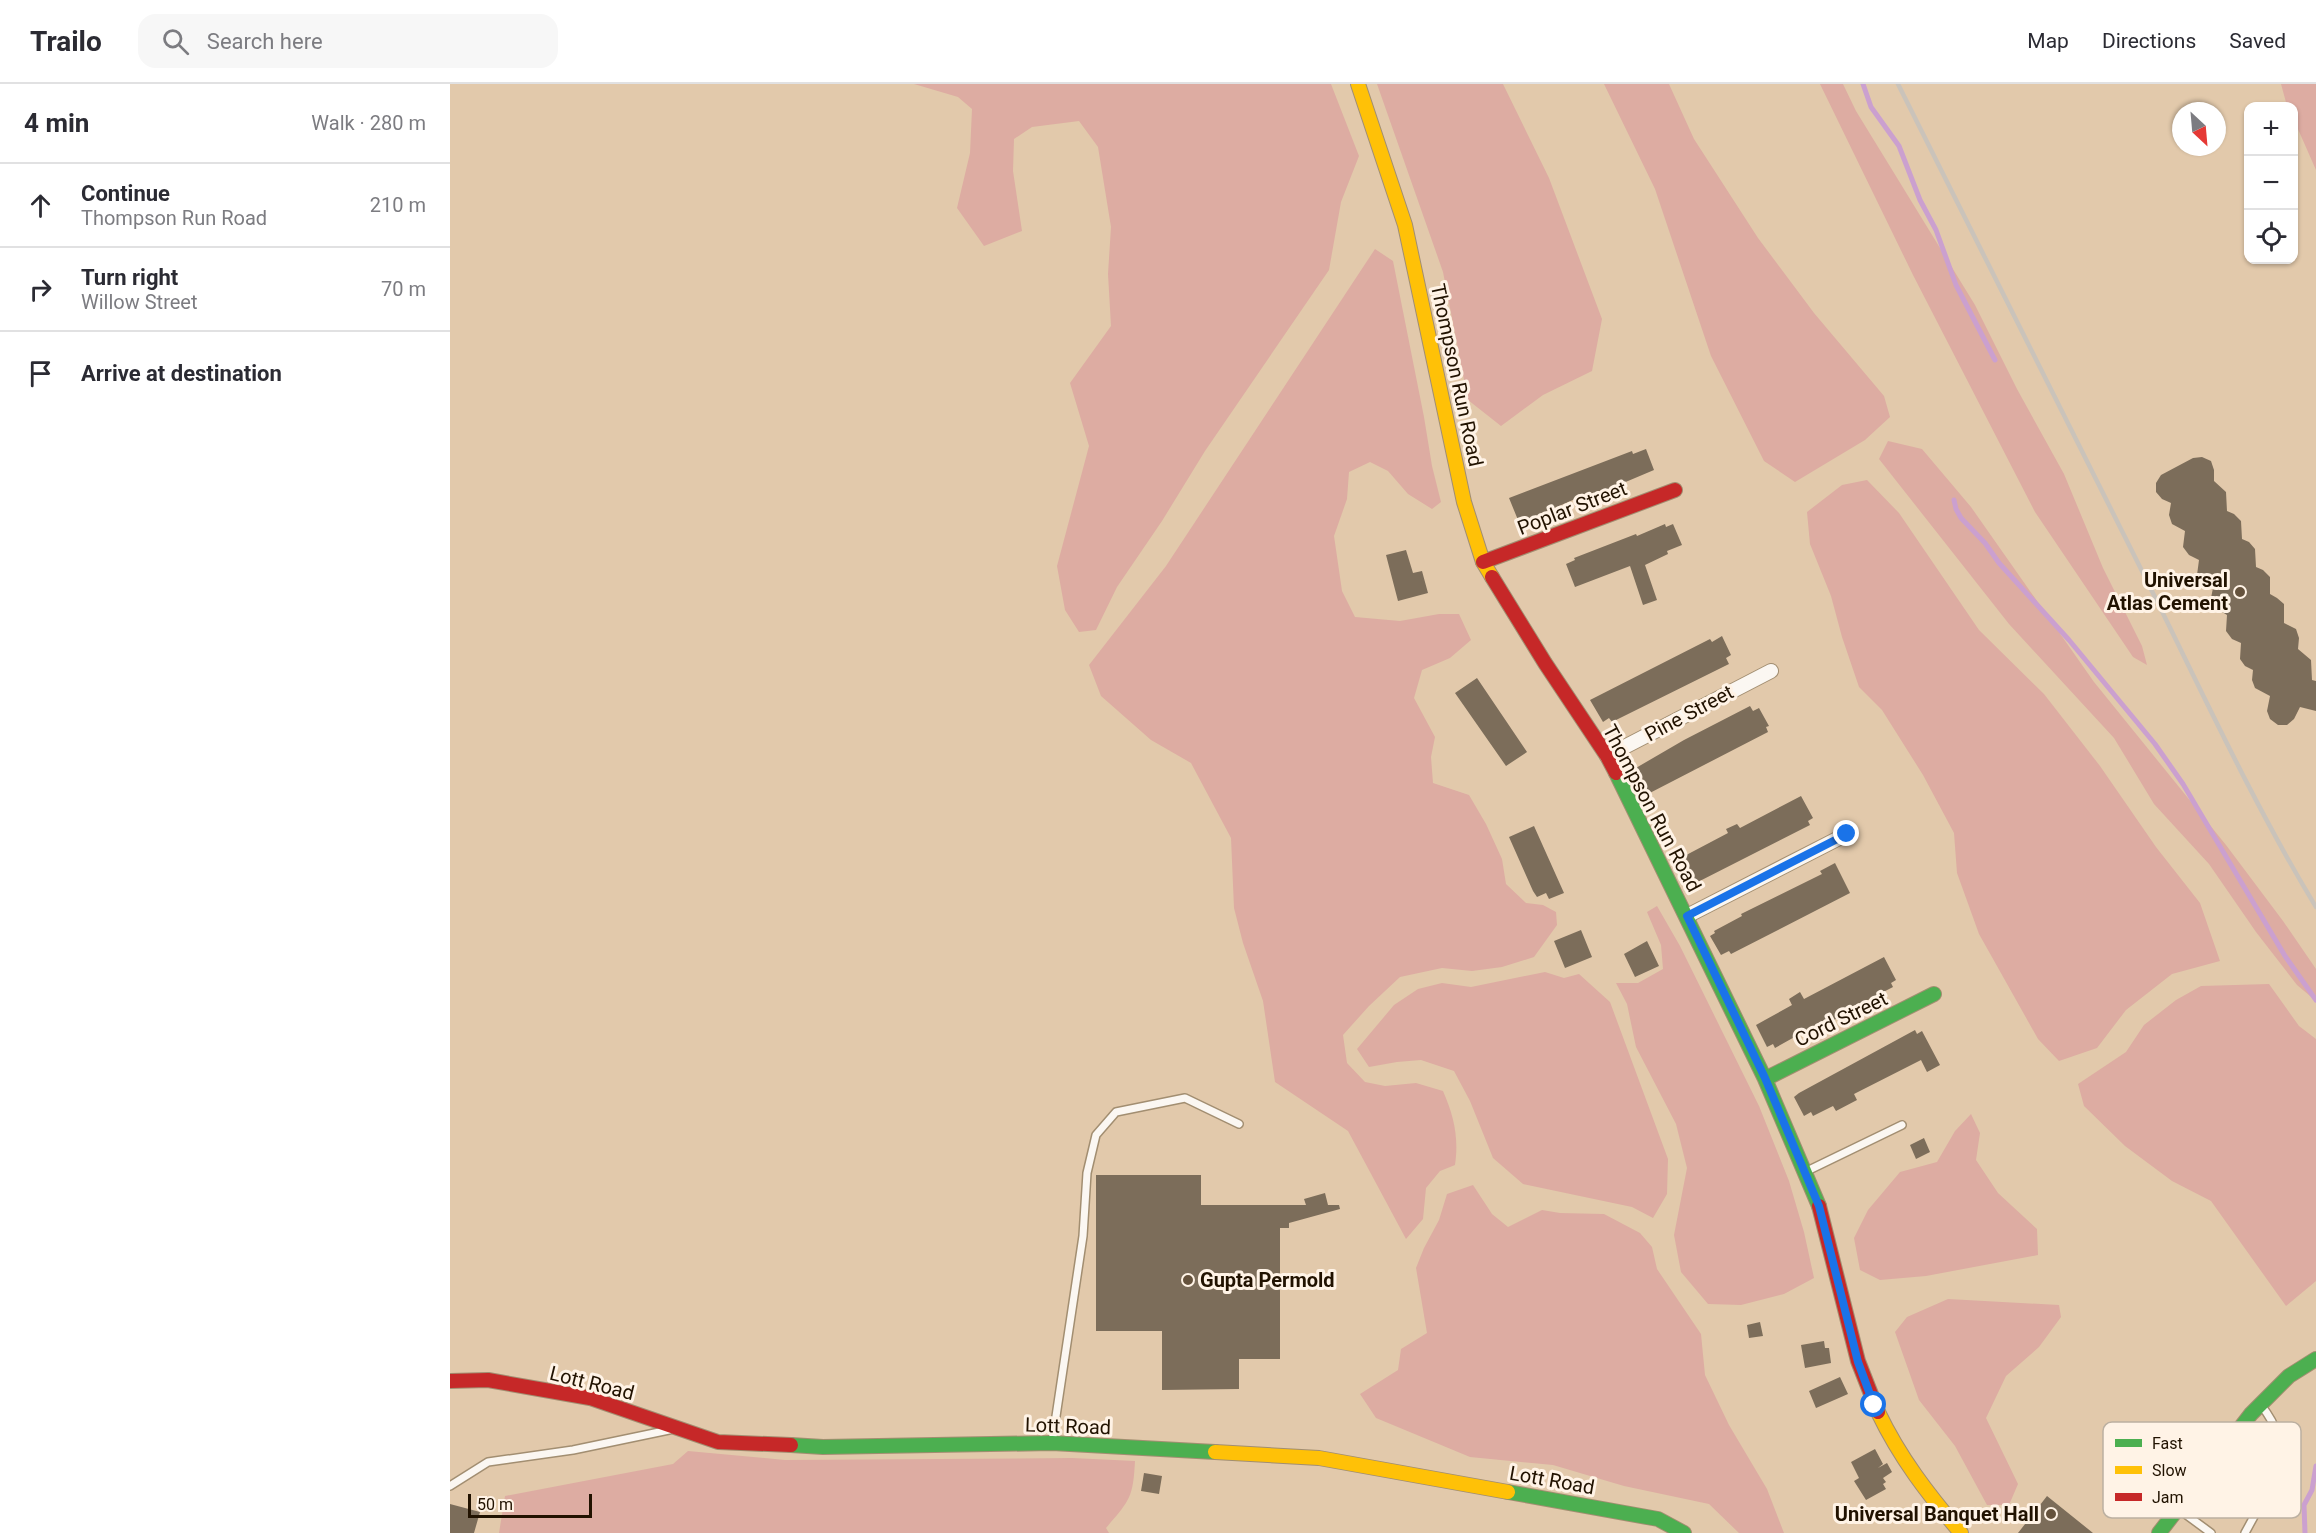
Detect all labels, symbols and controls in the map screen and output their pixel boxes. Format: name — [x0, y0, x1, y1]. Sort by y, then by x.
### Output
search box — [138, 14, 558, 68]
text: Trailo — [30, 25, 102, 58]
icon: search — [159, 25, 192, 58]
text: Search here — [207, 29, 323, 54]
text: Map — [2027, 29, 2069, 53]
text: Directions — [2102, 29, 2196, 53]
text: Saved — [2229, 29, 2286, 53]
north arrow — [2172, 102, 2226, 156]
map controls — [2244, 102, 2298, 264]
button: + — [2244, 102, 2298, 156]
text: 4 min — [24, 108, 89, 138]
text: Walk · 280 m — [311, 111, 426, 135]
button: − — [2244, 156, 2298, 210]
text: Continue — [81, 181, 170, 206]
icon: ahead — [24, 189, 57, 222]
text: 210 m — [370, 193, 426, 217]
text: Thompson Run Road — [81, 206, 267, 230]
button: locate — [2244, 210, 2298, 264]
text: Turn right — [81, 265, 178, 290]
icon: right — [24, 273, 57, 306]
text: 70 m — [381, 277, 426, 301]
street label: Thompson Run Road — [1426, 281, 1488, 469]
text: Willow Street — [81, 290, 198, 314]
icon: arrive — [24, 357, 57, 390]
text: Arrive at destination — [81, 361, 282, 386]
street label: Poplar Street — [1514, 476, 1630, 540]
place label: Universal Atlas Cement — [2107, 568, 2228, 615]
marker: Universal Atlas Cement — [2233, 585, 2247, 599]
street label: Pine Street — [1641, 680, 1737, 746]
street label: Thompson Run Road — [1598, 720, 1706, 896]
route end — [1833, 820, 1859, 846]
street label: Cord Street — [1791, 986, 1891, 1052]
place label: Gupta Permold — [1200, 1268, 1335, 1292]
marker: Gupta Permold — [1181, 1273, 1195, 1287]
street label: Lott Road — [547, 1361, 637, 1405]
route start — [1860, 1391, 1886, 1417]
street label: Lott Road — [1025, 1413, 1111, 1439]
legend — [2103, 1422, 2301, 1518]
text: Fast — [2152, 1434, 2183, 1453]
street label: Lott Road — [1508, 1461, 1596, 1499]
text: Slow — [2152, 1461, 2187, 1480]
text: Jam — [2152, 1488, 2184, 1507]
scale bar — [468, 1491, 592, 1518]
text: 50 m — [477, 1495, 513, 1514]
place label: Universal Banquet Hall — [1835, 1502, 2039, 1526]
marker: Universal Banquet Hall — [2044, 1507, 2058, 1521]

